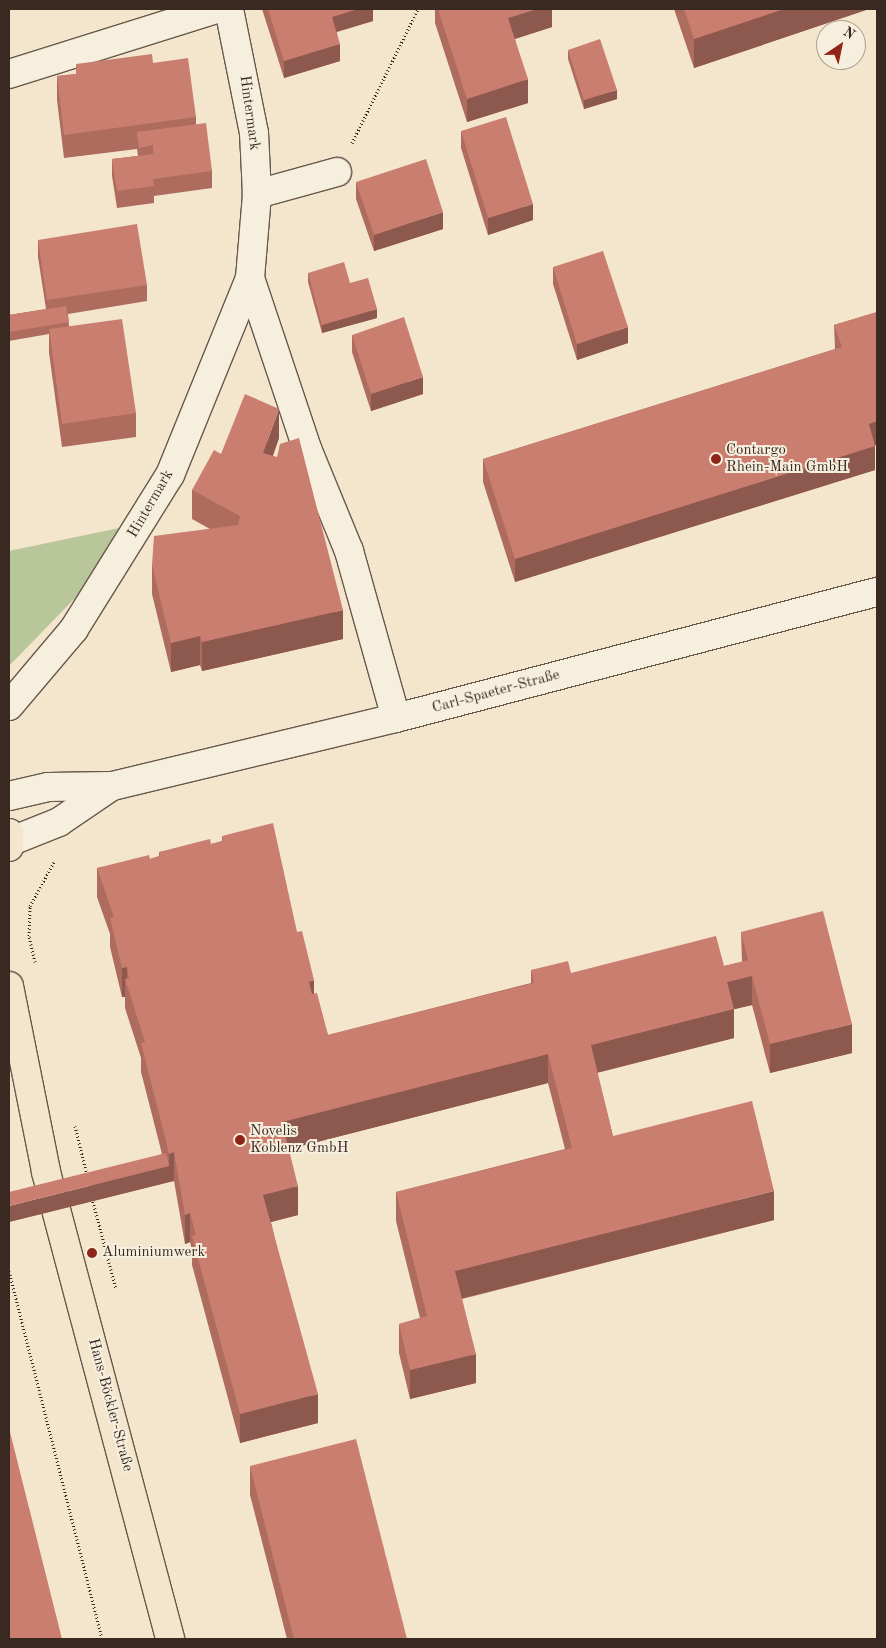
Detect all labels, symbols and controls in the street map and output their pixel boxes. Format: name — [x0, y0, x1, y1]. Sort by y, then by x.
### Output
north arrow — [816, 20, 866, 70]
text: N — [840, 25, 857, 42]
street label: Hintermark — [235, 74, 263, 152]
place label: Contargo Rhein-Main GmbH — [726, 441, 848, 476]
marker: Contargo Rhein-Main GmbH — [710, 453, 722, 465]
street label: Hintermark — [124, 467, 178, 541]
street label: Carl-Spaeter-Straße — [430, 666, 562, 718]
place label: Novelis Koblenz GmbH — [250, 1122, 349, 1157]
marker: Novelis Koblenz GmbH — [234, 1134, 246, 1146]
place label: Aluminiumwerk — [102, 1244, 205, 1262]
marker: Aluminiumwerk — [86, 1247, 98, 1259]
street label: Hans-Böckler-Straße — [84, 1336, 136, 1474]

